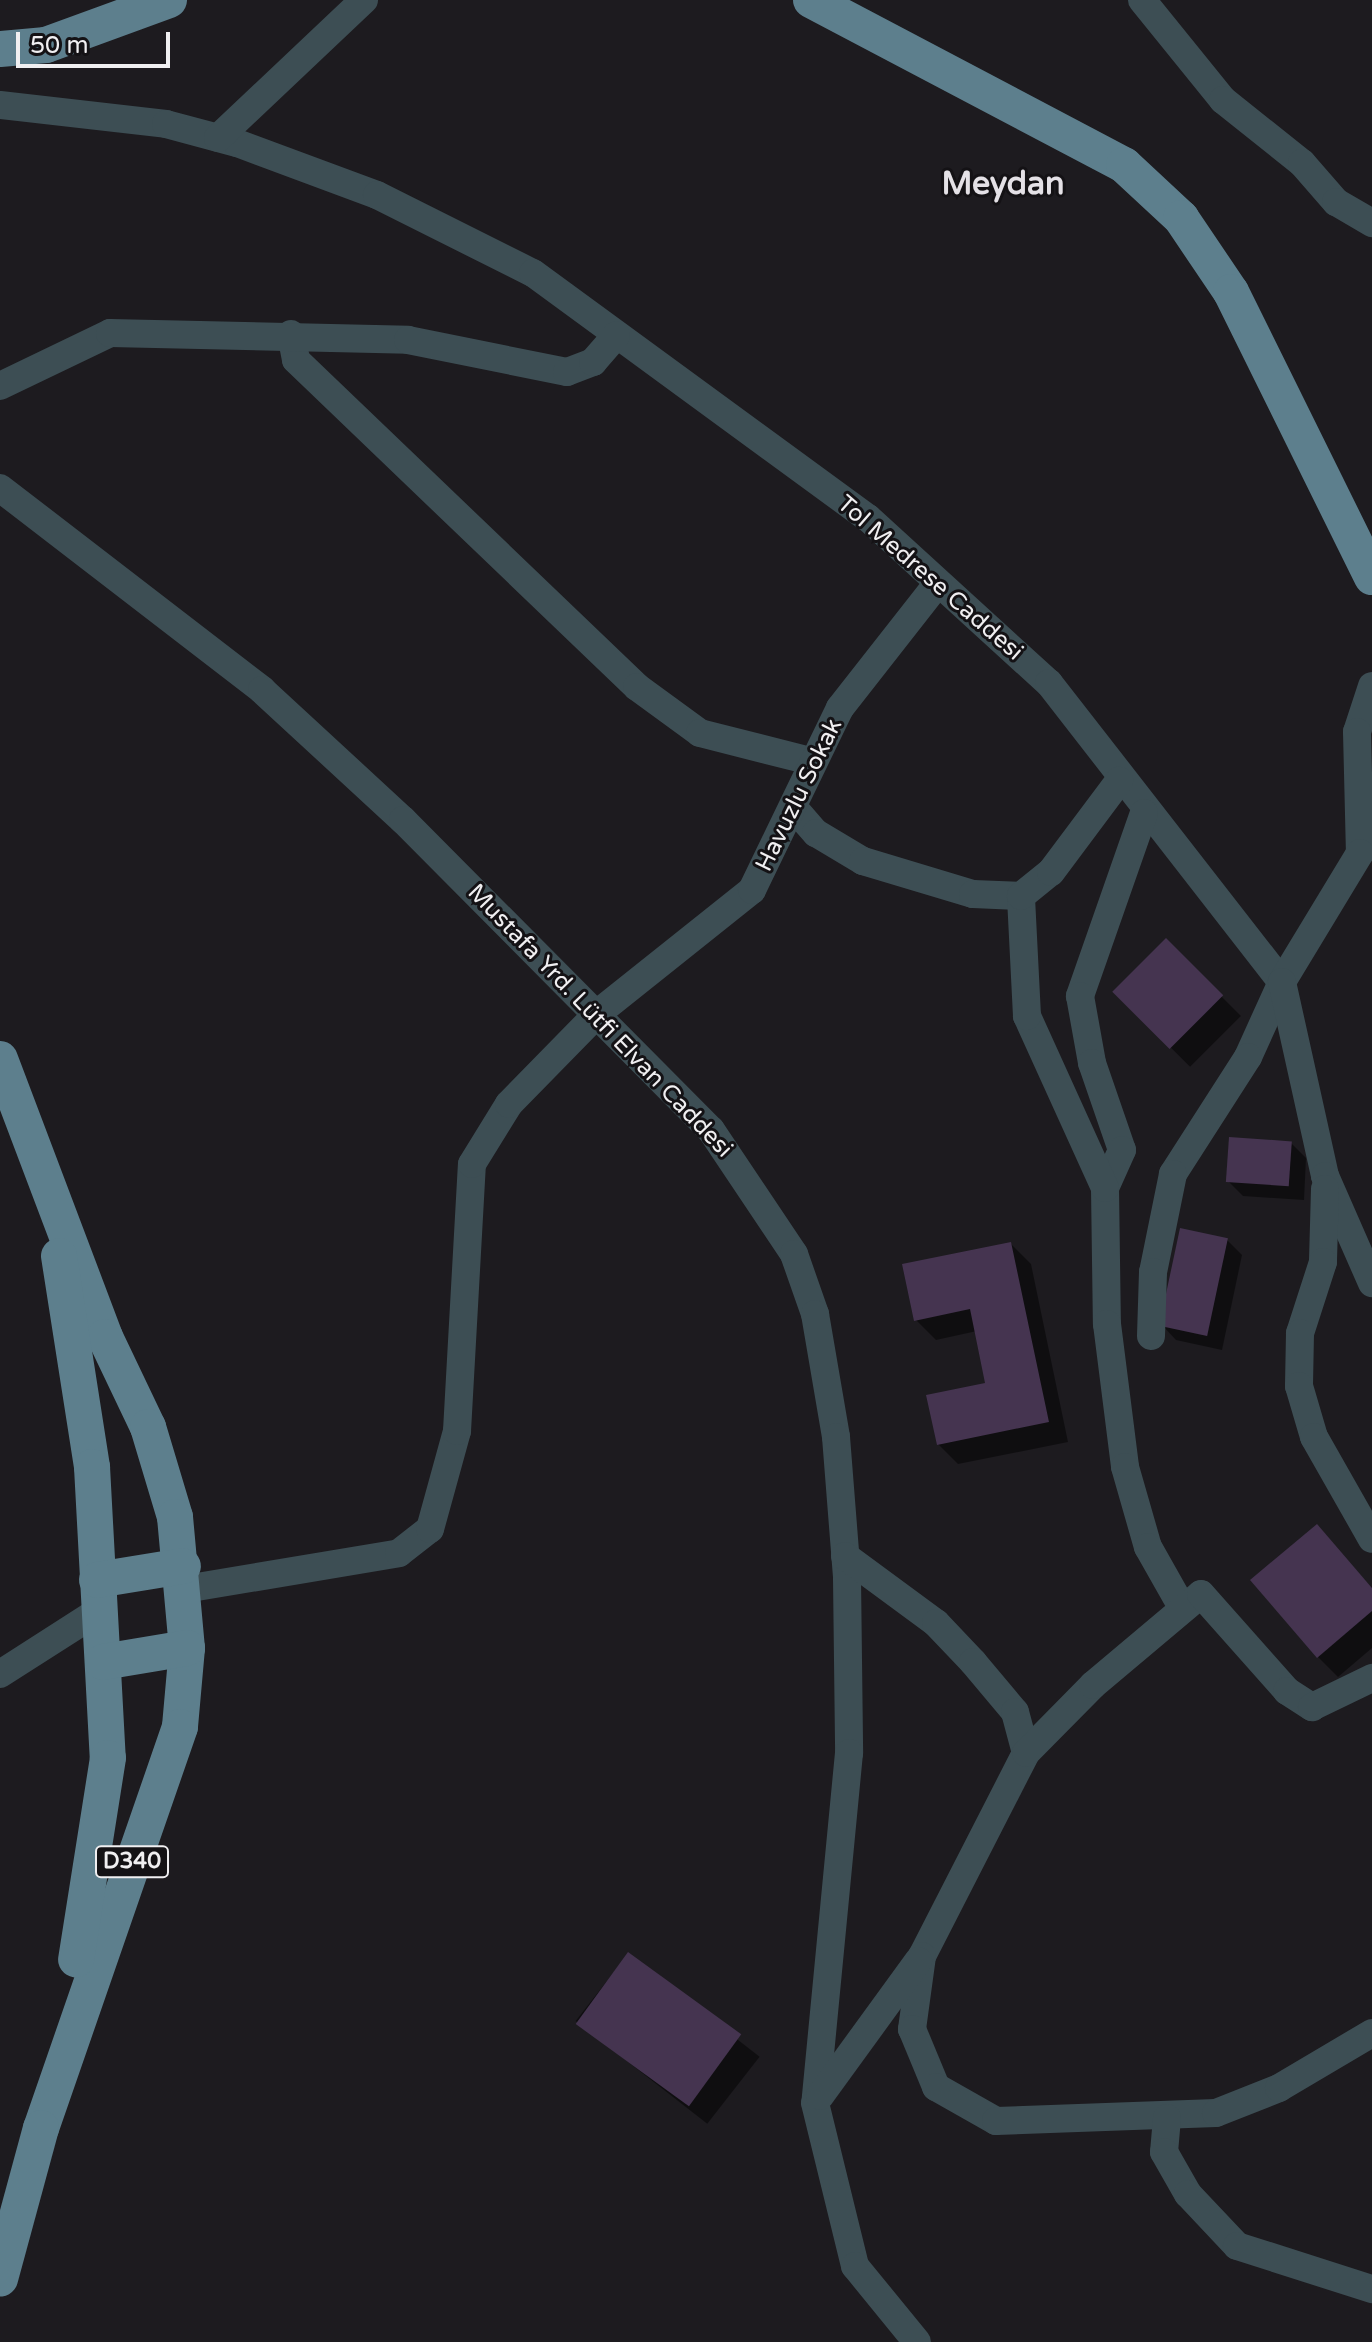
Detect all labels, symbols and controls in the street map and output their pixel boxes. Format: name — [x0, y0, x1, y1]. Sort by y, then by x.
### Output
scale bar — [20, 16, 174, 66]
text: 50 m — [30, 31, 88, 60]
district label: Meydan — [941, 165, 1065, 203]
street label: Tol Medrese Caddesi — [831, 489, 1029, 667]
street label: Havuzlu Sokak — [750, 714, 848, 876]
street label: Mustafa Yrd. Lütfi Elvan Caddesi — [462, 878, 738, 1164]
road number: D340 — [94, 1844, 170, 1880]

